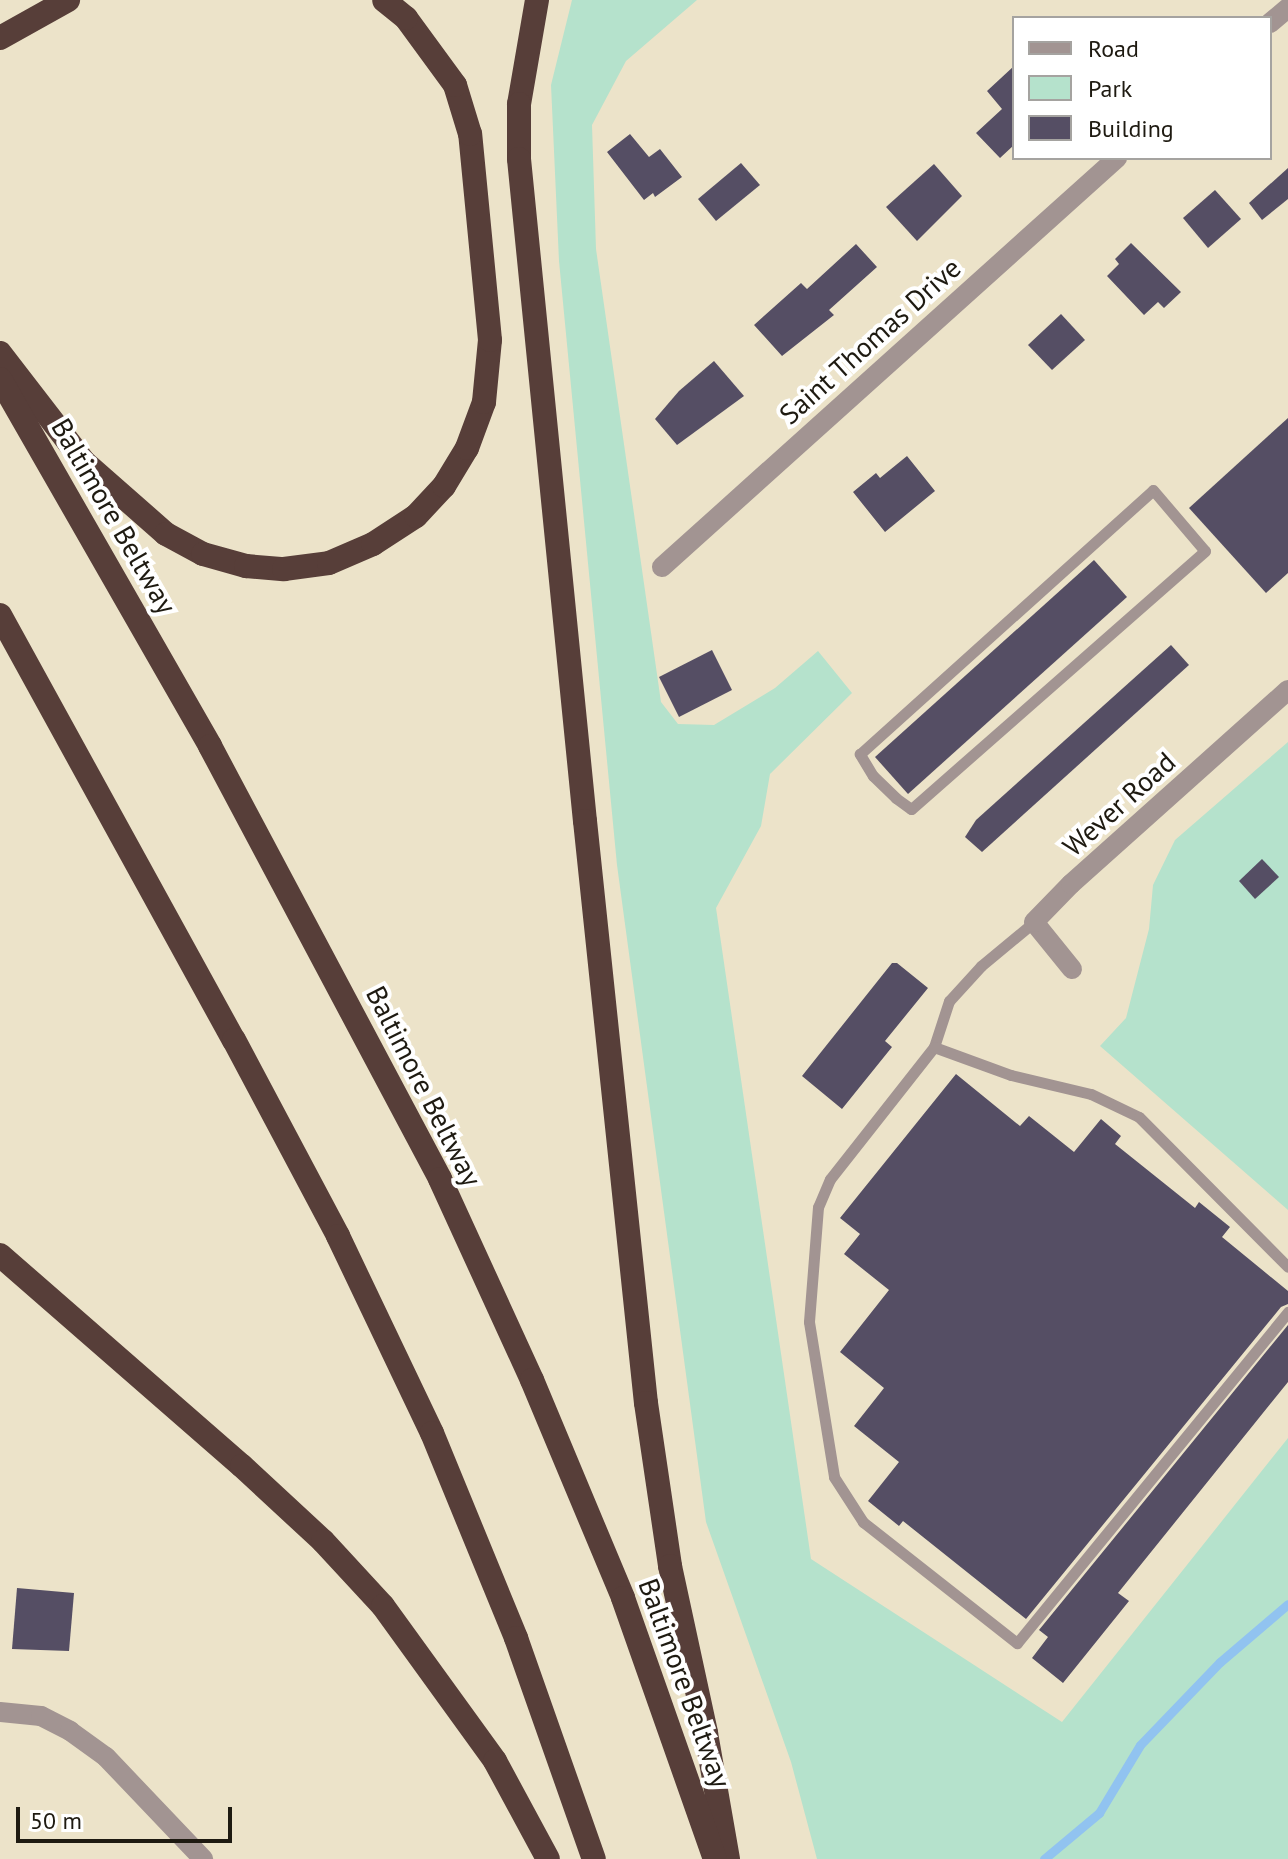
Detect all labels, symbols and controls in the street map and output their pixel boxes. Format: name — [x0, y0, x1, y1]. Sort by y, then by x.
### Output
legend — [1012, 16, 1272, 160]
text: Road — [1088, 33, 1139, 64]
text: Park — [1088, 73, 1132, 104]
text: Building — [1088, 113, 1174, 144]
street label: Saint Thomas Drive — [772, 251, 968, 431]
street label: Baltimore Beltway — [44, 412, 184, 620]
street label: Wever Road — [1056, 745, 1182, 863]
street label: Baltimore Beltway — [359, 980, 489, 1192]
street label: Baltimore Beltway — [632, 1574, 738, 1792]
scale bar — [20, 1791, 236, 1841]
text: 50 m — [30, 1805, 82, 1836]

